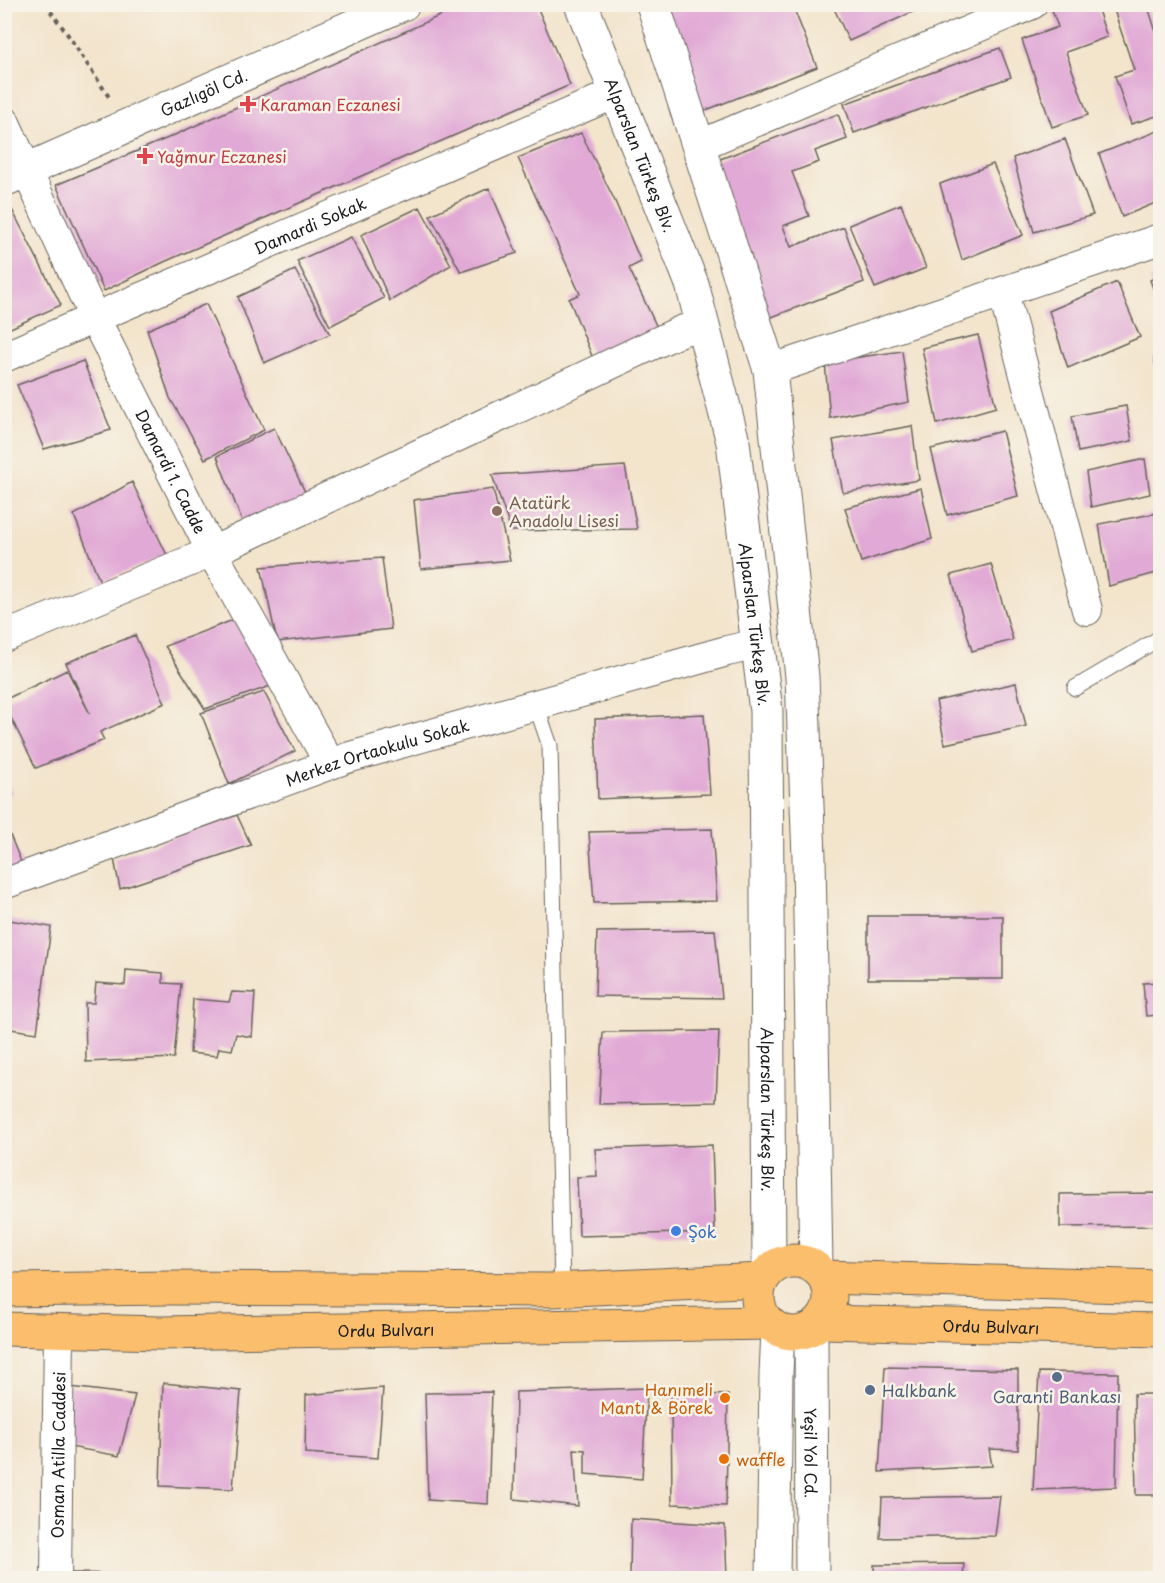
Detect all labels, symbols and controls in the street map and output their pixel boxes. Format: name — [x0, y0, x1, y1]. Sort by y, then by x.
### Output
street label: Gazlıgöl Cd. — [156, 62, 251, 122]
street label: Alparslan Türkeş Blv. — [599, 74, 682, 235]
place label: Karaman Eczanesi — [260, 92, 401, 116]
marker: Karaman Eczanesi — [241, 97, 255, 111]
place label: Yağmur Eczanesi — [157, 144, 287, 168]
marker: Yağmur Eczanesi — [138, 149, 152, 163]
street label: Damardi Sokak — [250, 190, 370, 260]
street label: Damardi 1. Cadde — [130, 405, 213, 537]
place label: Atatürk Anadolu Lisesi — [509, 490, 619, 532]
marker: Atatürk Anadolu Lisesi — [490, 504, 504, 518]
street label: Alparslan Türkeş Blv. — [733, 541, 777, 707]
street label: Merkez Ortaokulu Sokak — [282, 712, 472, 792]
street label: Alparslan Türkeş Blv. — [756, 1027, 781, 1192]
place label: Şok — [688, 1219, 717, 1243]
marker: Şok — [669, 1224, 683, 1238]
street label: Ordu Bulvarı — [942, 1313, 1040, 1339]
street label: Ordu Bulvarı — [337, 1317, 435, 1342]
marker: Garanti Bankası — [1050, 1370, 1064, 1384]
street label: Osman Atilla Caddesi — [44, 1371, 70, 1539]
place label: Hanımeli Mantı & Börek — [600, 1377, 713, 1419]
place label: Halkbank — [882, 1378, 957, 1402]
marker: Halkbank — [863, 1383, 877, 1397]
place label: Garanti Bankası — [993, 1384, 1121, 1408]
marker: Hanımeli Mantı & Börek — [718, 1391, 732, 1405]
street label: Yeşil Yol Cd. — [799, 1408, 824, 1498]
place label: waffle — [736, 1447, 786, 1471]
marker: waffle — [717, 1452, 731, 1466]

